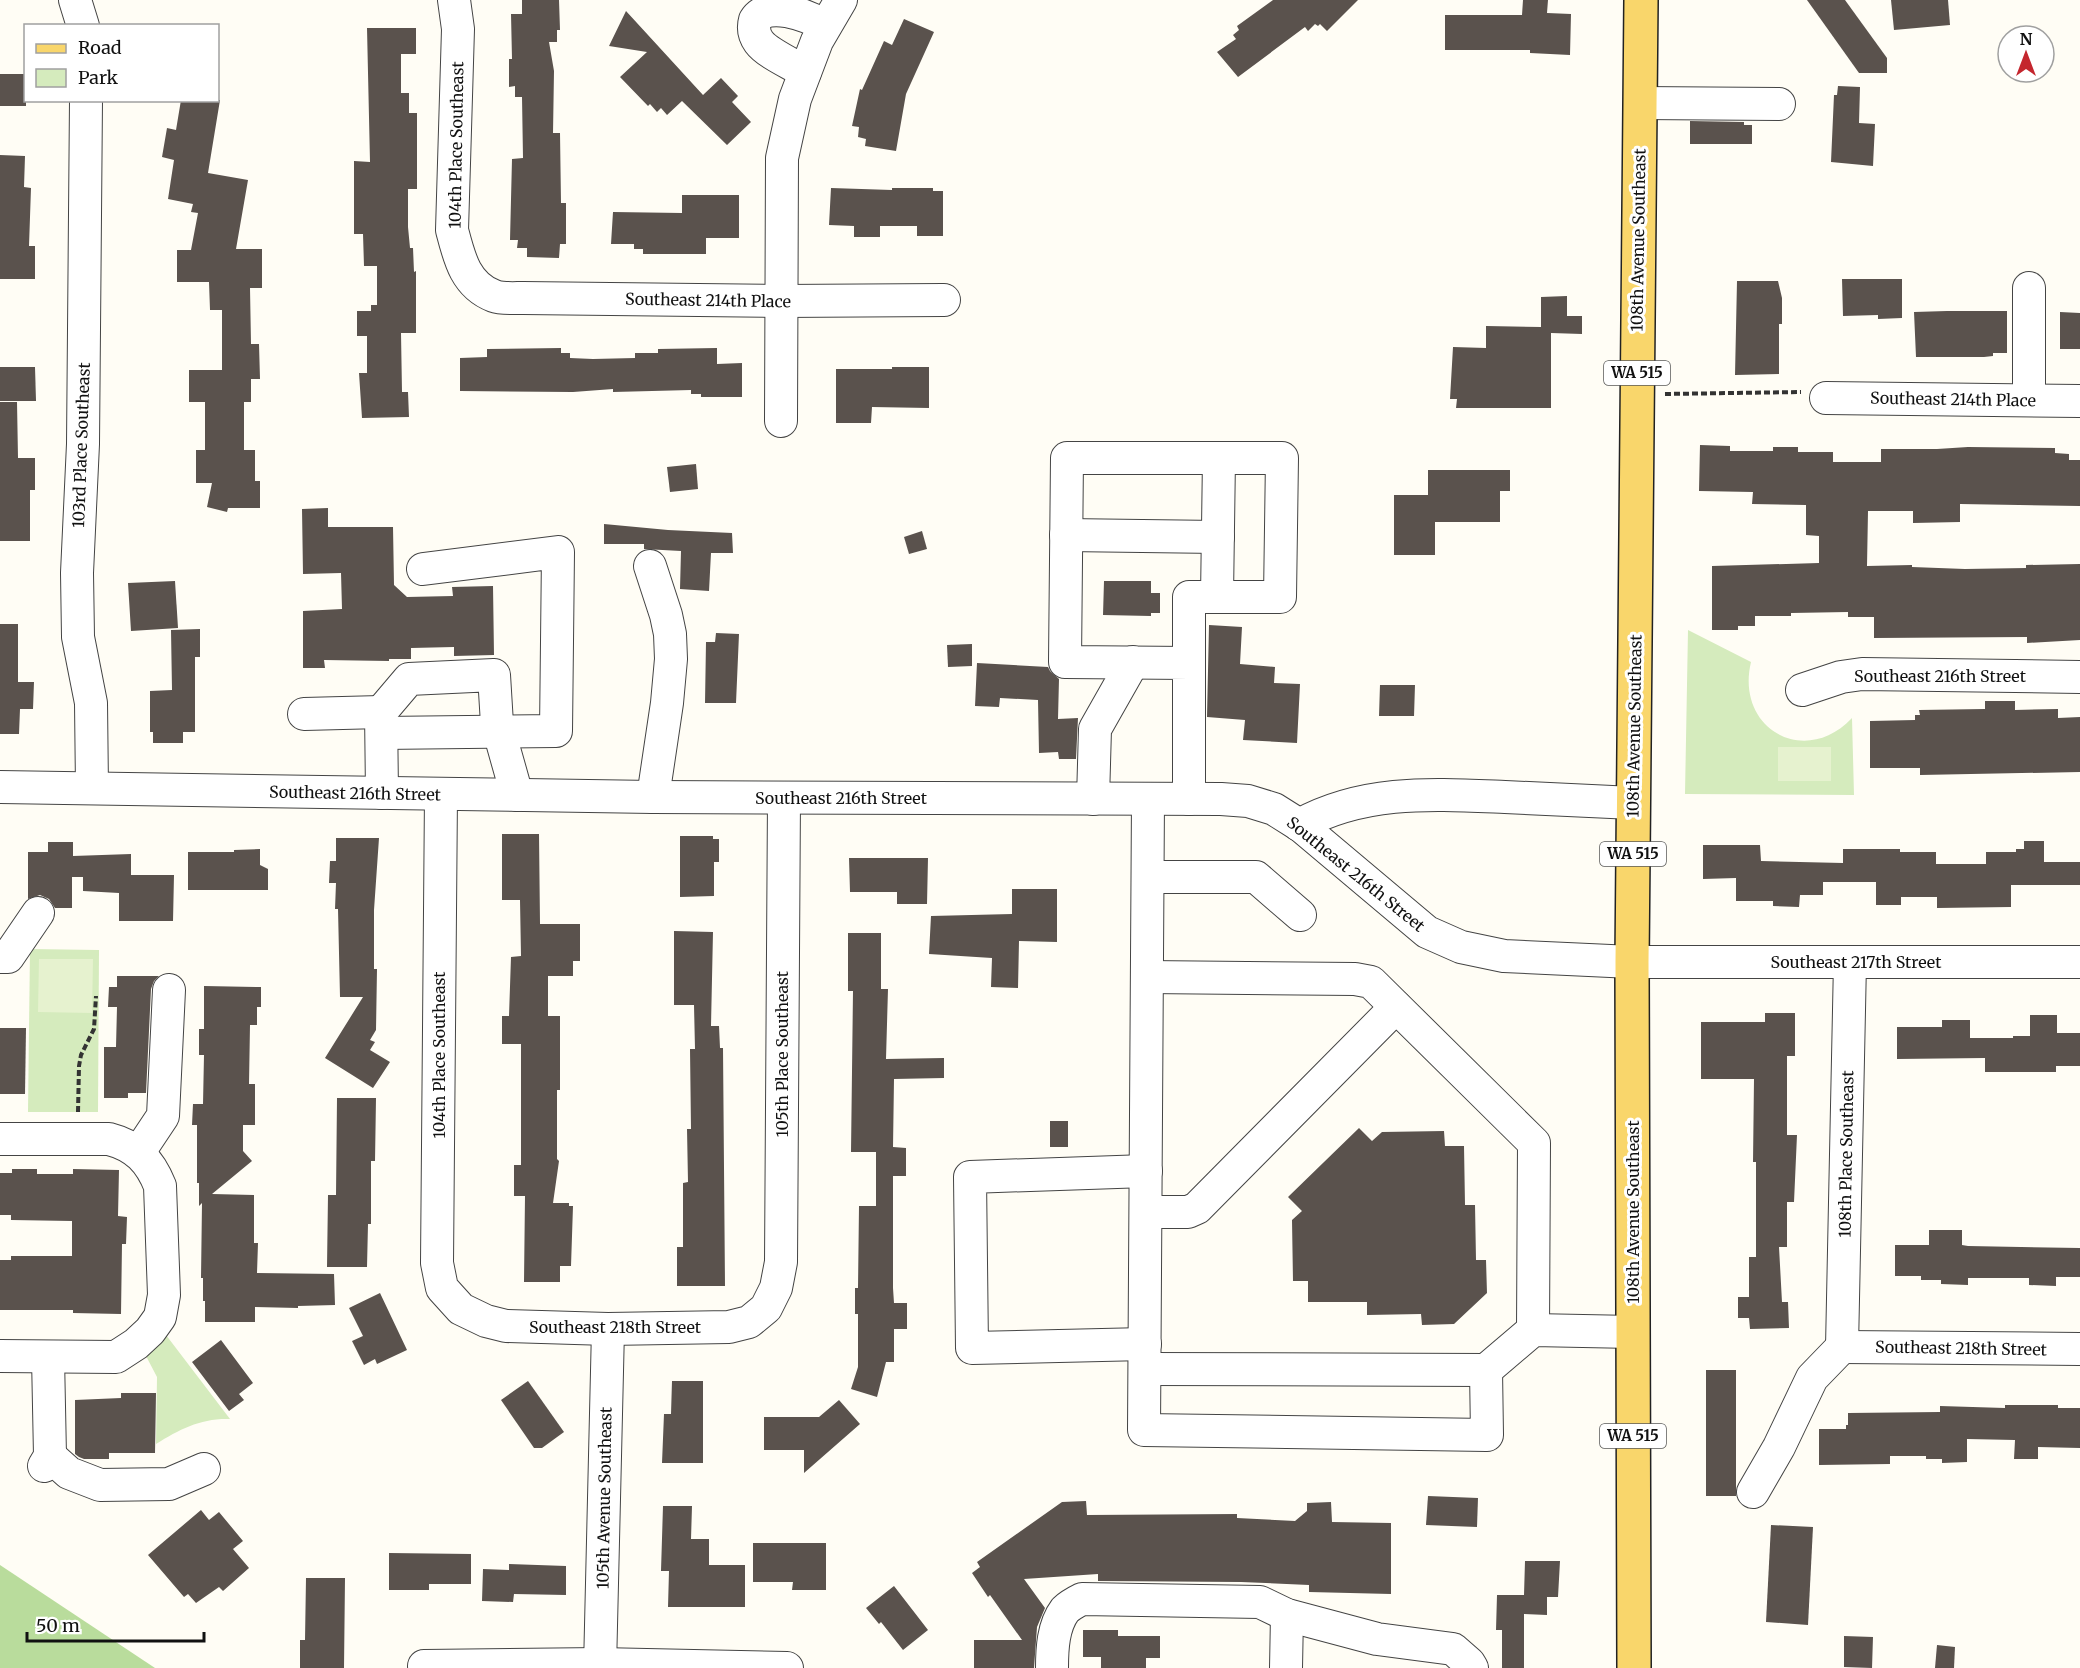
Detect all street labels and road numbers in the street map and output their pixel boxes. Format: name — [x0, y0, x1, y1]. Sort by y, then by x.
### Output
street label: 104th Place Southeast — [445, 60, 467, 229]
street label: 108th Avenue Southeast — [1626, 147, 1650, 332]
street label: Southeast 214th Place — [625, 289, 791, 311]
street label: 103rd Place Southeast — [68, 361, 94, 528]
road number: WA 515 — [1604, 361, 1670, 385]
street label: Southeast 214th Place — [1870, 388, 2036, 410]
street label: 108th Avenue Southeast — [1622, 633, 1646, 818]
street label: Southeast 216th Street — [1854, 666, 2027, 686]
street label: Southeast 216th Street — [269, 782, 442, 805]
street label: Southeast 216th Street — [755, 788, 928, 808]
street label: Southeast 216th Street — [1283, 812, 1430, 936]
road number: WA 515 — [1600, 842, 1666, 866]
street label: Southeast 217th Street — [1771, 952, 1942, 972]
street label: 105th Place Southeast — [772, 970, 792, 1137]
street label: 104th Place Southeast — [429, 971, 449, 1139]
street label: 108th Place Southeast — [1835, 1069, 1857, 1238]
street label: 108th Avenue Southeast — [1623, 1120, 1643, 1304]
street label: Southeast 218th Street — [529, 1317, 702, 1337]
street label: Southeast 218th Street — [1875, 1337, 2048, 1360]
street label: 105th Avenue Southeast — [592, 1406, 616, 1589]
road number: WA 515 — [1600, 1424, 1666, 1448]

